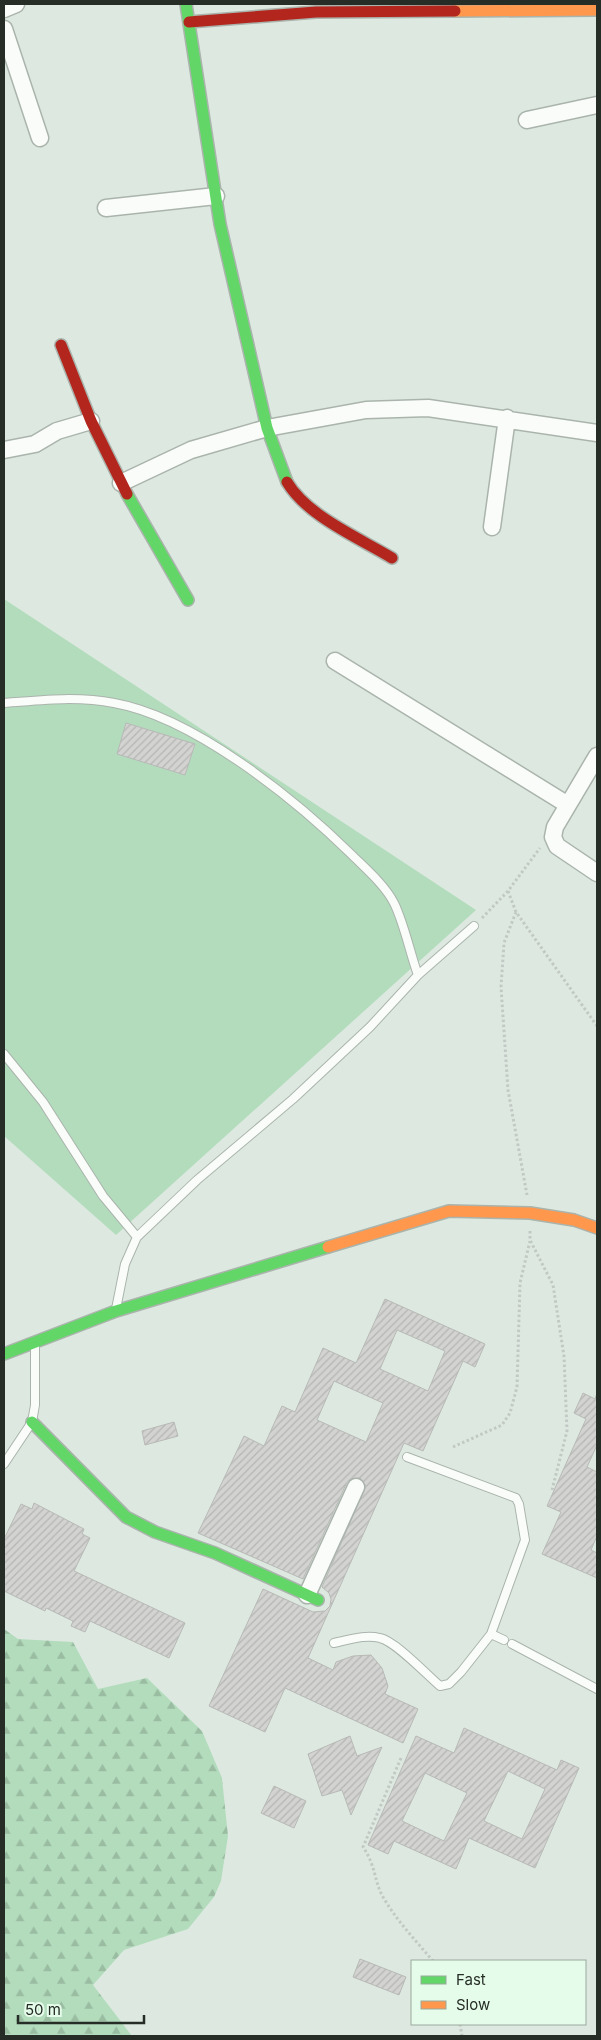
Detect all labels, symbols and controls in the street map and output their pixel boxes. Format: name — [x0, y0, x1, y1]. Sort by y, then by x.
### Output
legend — [411, 1960, 586, 2025]
text: Fast — [456, 1970, 486, 1989]
scale bar — [18, 1992, 144, 2024]
text: Slow — [456, 1995, 490, 2014]
text: 50 m — [25, 2000, 61, 2019]

